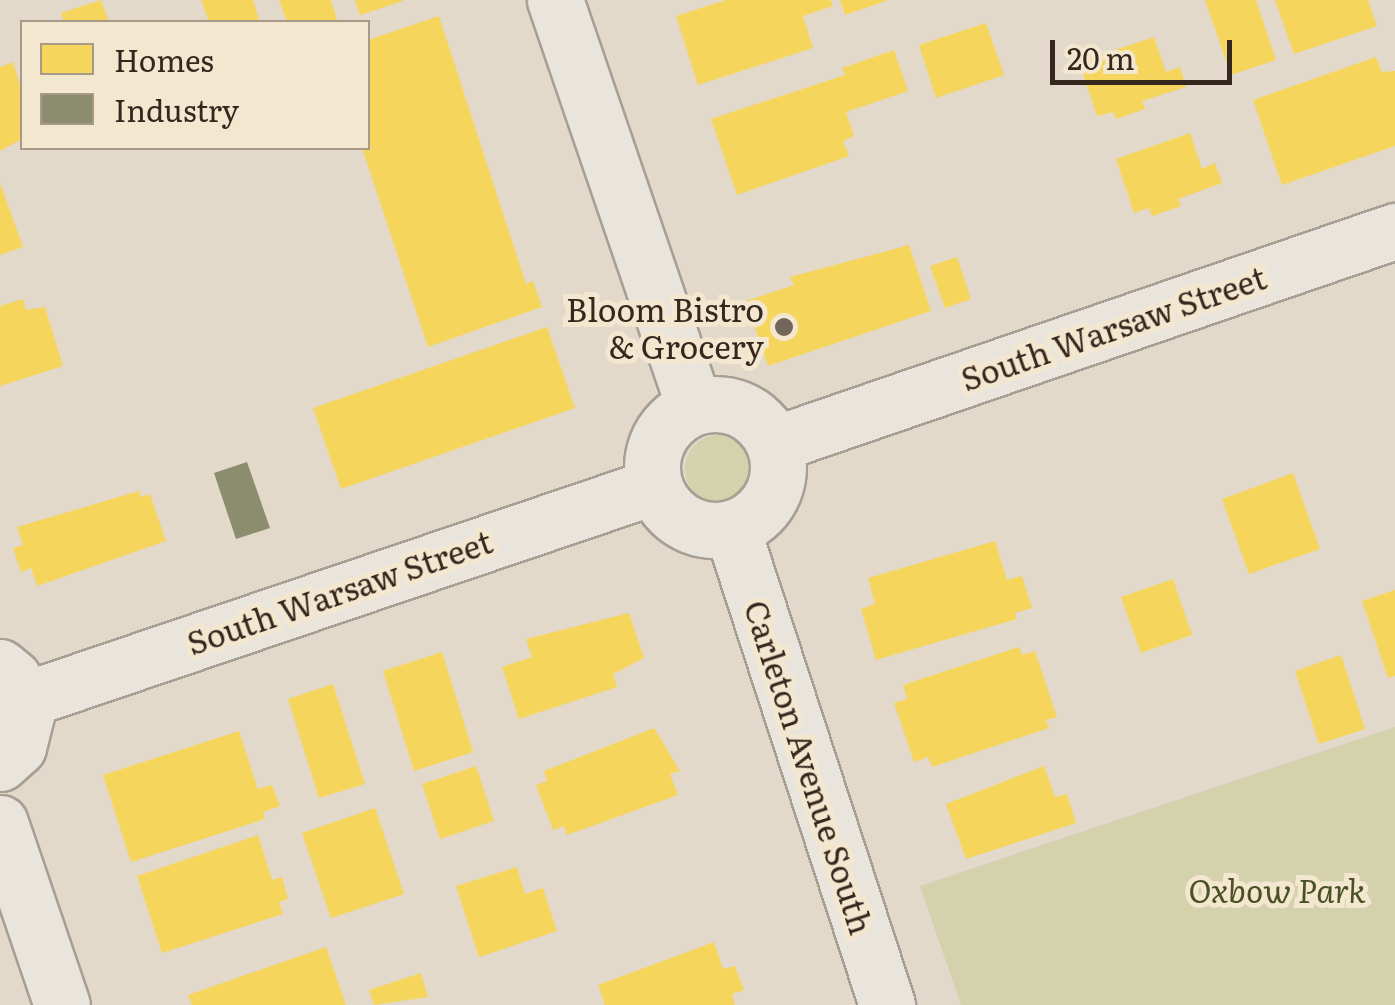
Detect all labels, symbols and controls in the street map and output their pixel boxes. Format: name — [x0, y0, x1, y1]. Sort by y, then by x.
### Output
legend — [20, 20, 370, 150]
scale bar — [1055, 20, 1238, 82]
text: 20 m — [1067, 35, 1135, 79]
text: Homes — [114, 37, 214, 81]
text: Industry — [114, 87, 239, 131]
street label: South Warsaw Street — [955, 257, 1271, 397]
place label: Bloom Bistro & Grocery — [566, 290, 764, 365]
marker: Bloom Bistro & Grocery — [773, 316, 795, 338]
street label: South Warsaw Street — [181, 521, 497, 661]
street label: Carleton Avenue South — [738, 595, 882, 939]
park label: Oxbow Park — [1188, 870, 1366, 908]

